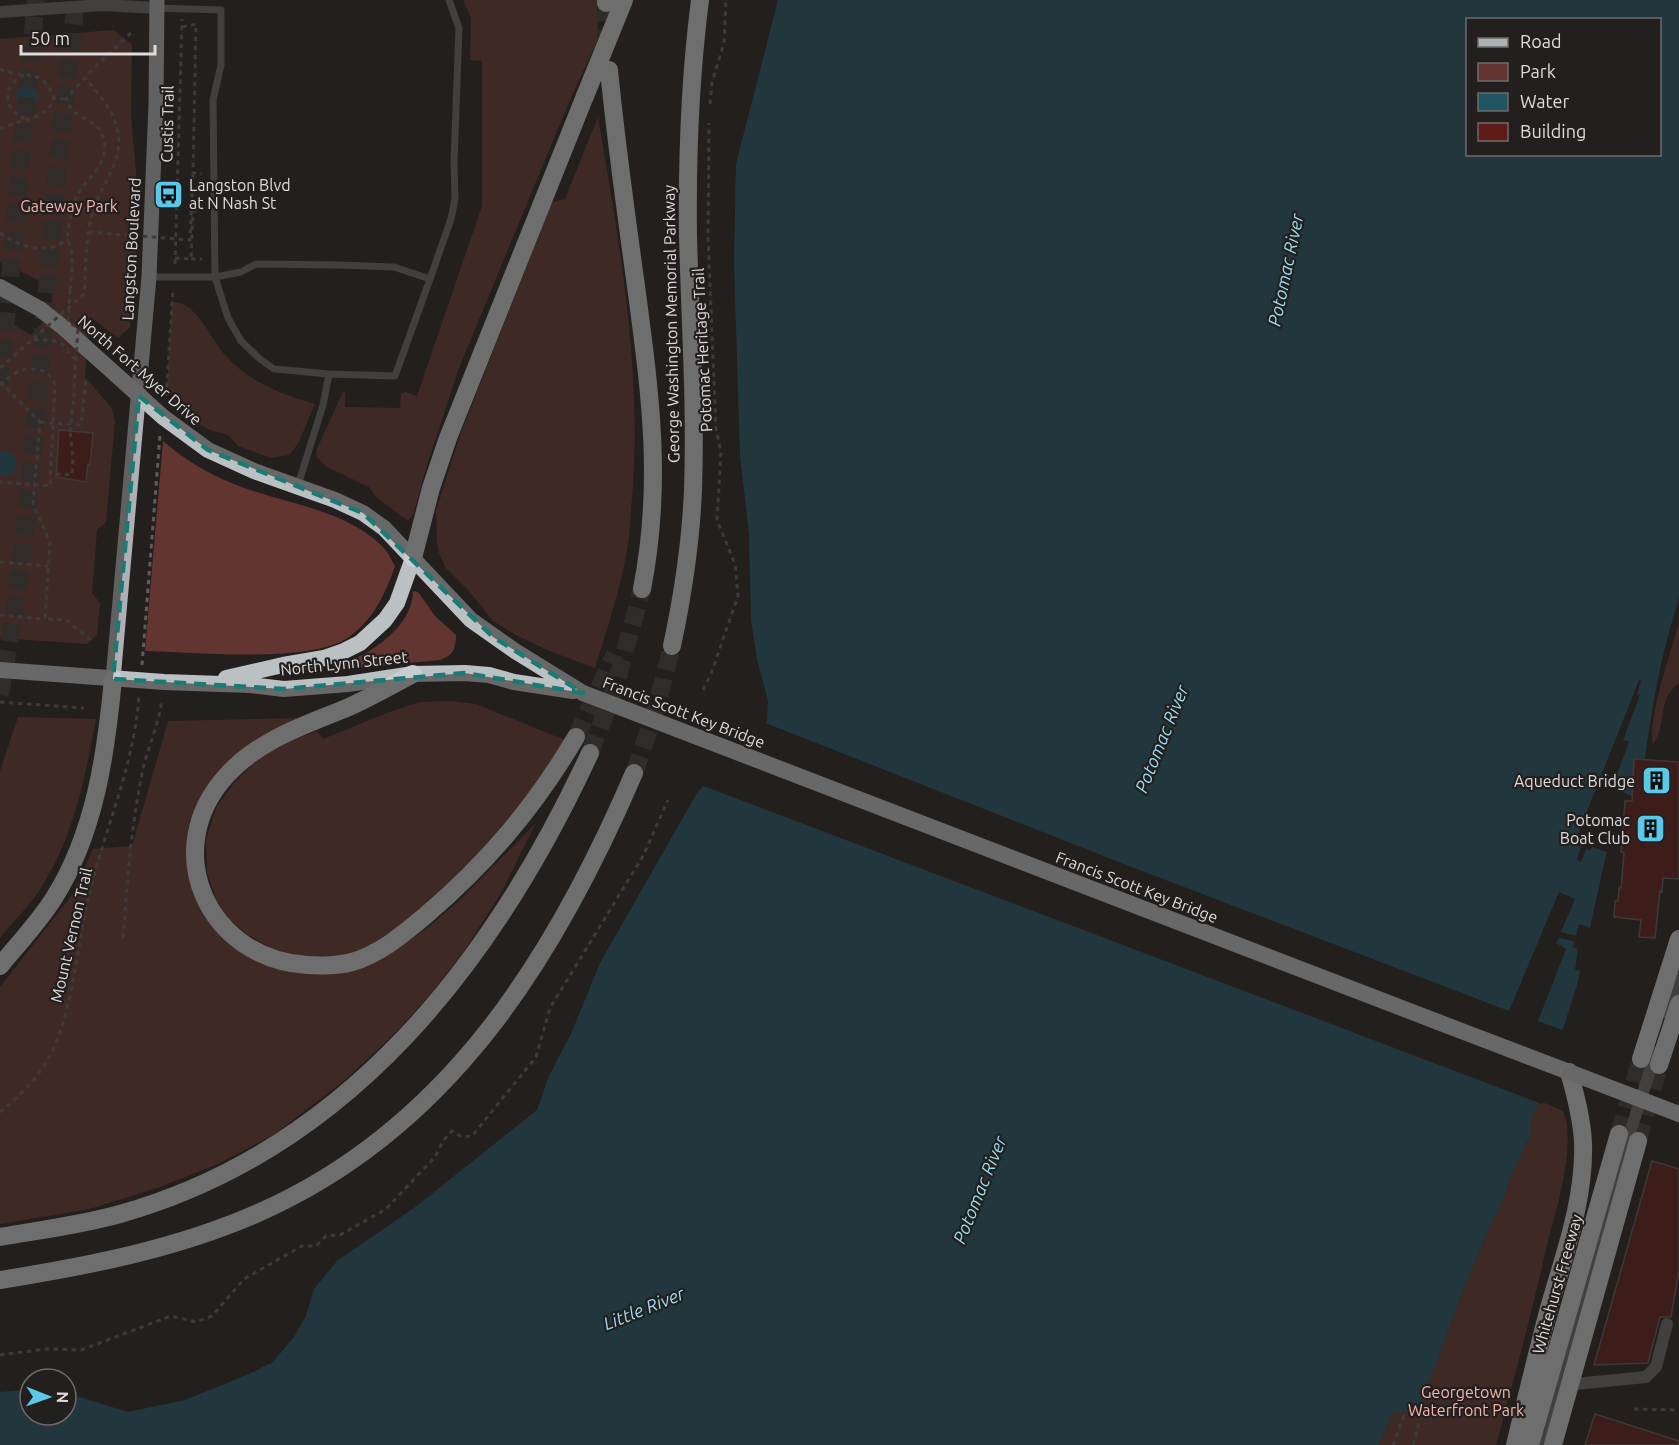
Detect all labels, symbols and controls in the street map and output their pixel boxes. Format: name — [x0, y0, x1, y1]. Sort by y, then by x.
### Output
scale bar — [21, 18, 154, 56]
legend — [1466, 18, 1661, 156]
text: 50 m — [30, 28, 70, 48]
text: Road — [1520, 31, 1562, 51]
text: Park — [1520, 61, 1556, 81]
street label: Custis Trail — [157, 85, 177, 163]
text: Water — [1520, 91, 1570, 111]
text: Building — [1520, 121, 1586, 141]
place label: Langston Blvd at N Nash St — [189, 176, 291, 212]
street label: Langston Boulevard — [118, 177, 144, 321]
bus stop icon: Langston Blvd at N Nash St — [152, 178, 184, 210]
street label: George Washington Memorial Parkway — [660, 185, 682, 463]
park label: Gateway Park — [20, 197, 118, 215]
water label: Potomac River — [1263, 211, 1307, 328]
street label: Potomac Heritage Trail — [689, 267, 715, 433]
street label: North Fort Myer Drive — [75, 311, 205, 429]
street label: North Lynn Street — [279, 647, 409, 679]
street label: Francis Scott Key Bridge — [600, 673, 768, 751]
water label: Potomac River — [1130, 681, 1192, 795]
building icon: Aqueduct Bridge — [1640, 765, 1672, 797]
place label: Aqueduct Bridge — [1514, 772, 1635, 790]
place label: Potomac Boat Club — [1560, 811, 1631, 847]
building icon: Potomac Boat Club — [1635, 813, 1667, 845]
street label: Francis Scott Key Bridge — [1053, 848, 1221, 926]
street label: Mount Vernon Trail — [47, 866, 95, 1004]
water label: Potomac River — [948, 1132, 1010, 1246]
street label: Whitehurst Freeway — [1528, 1212, 1586, 1356]
water label: Little River — [600, 1282, 688, 1333]
north arrow — [18, 1367, 78, 1427]
park label: Georgetown Waterfront Park — [1408, 1383, 1524, 1419]
text: N — [54, 1391, 72, 1403]

